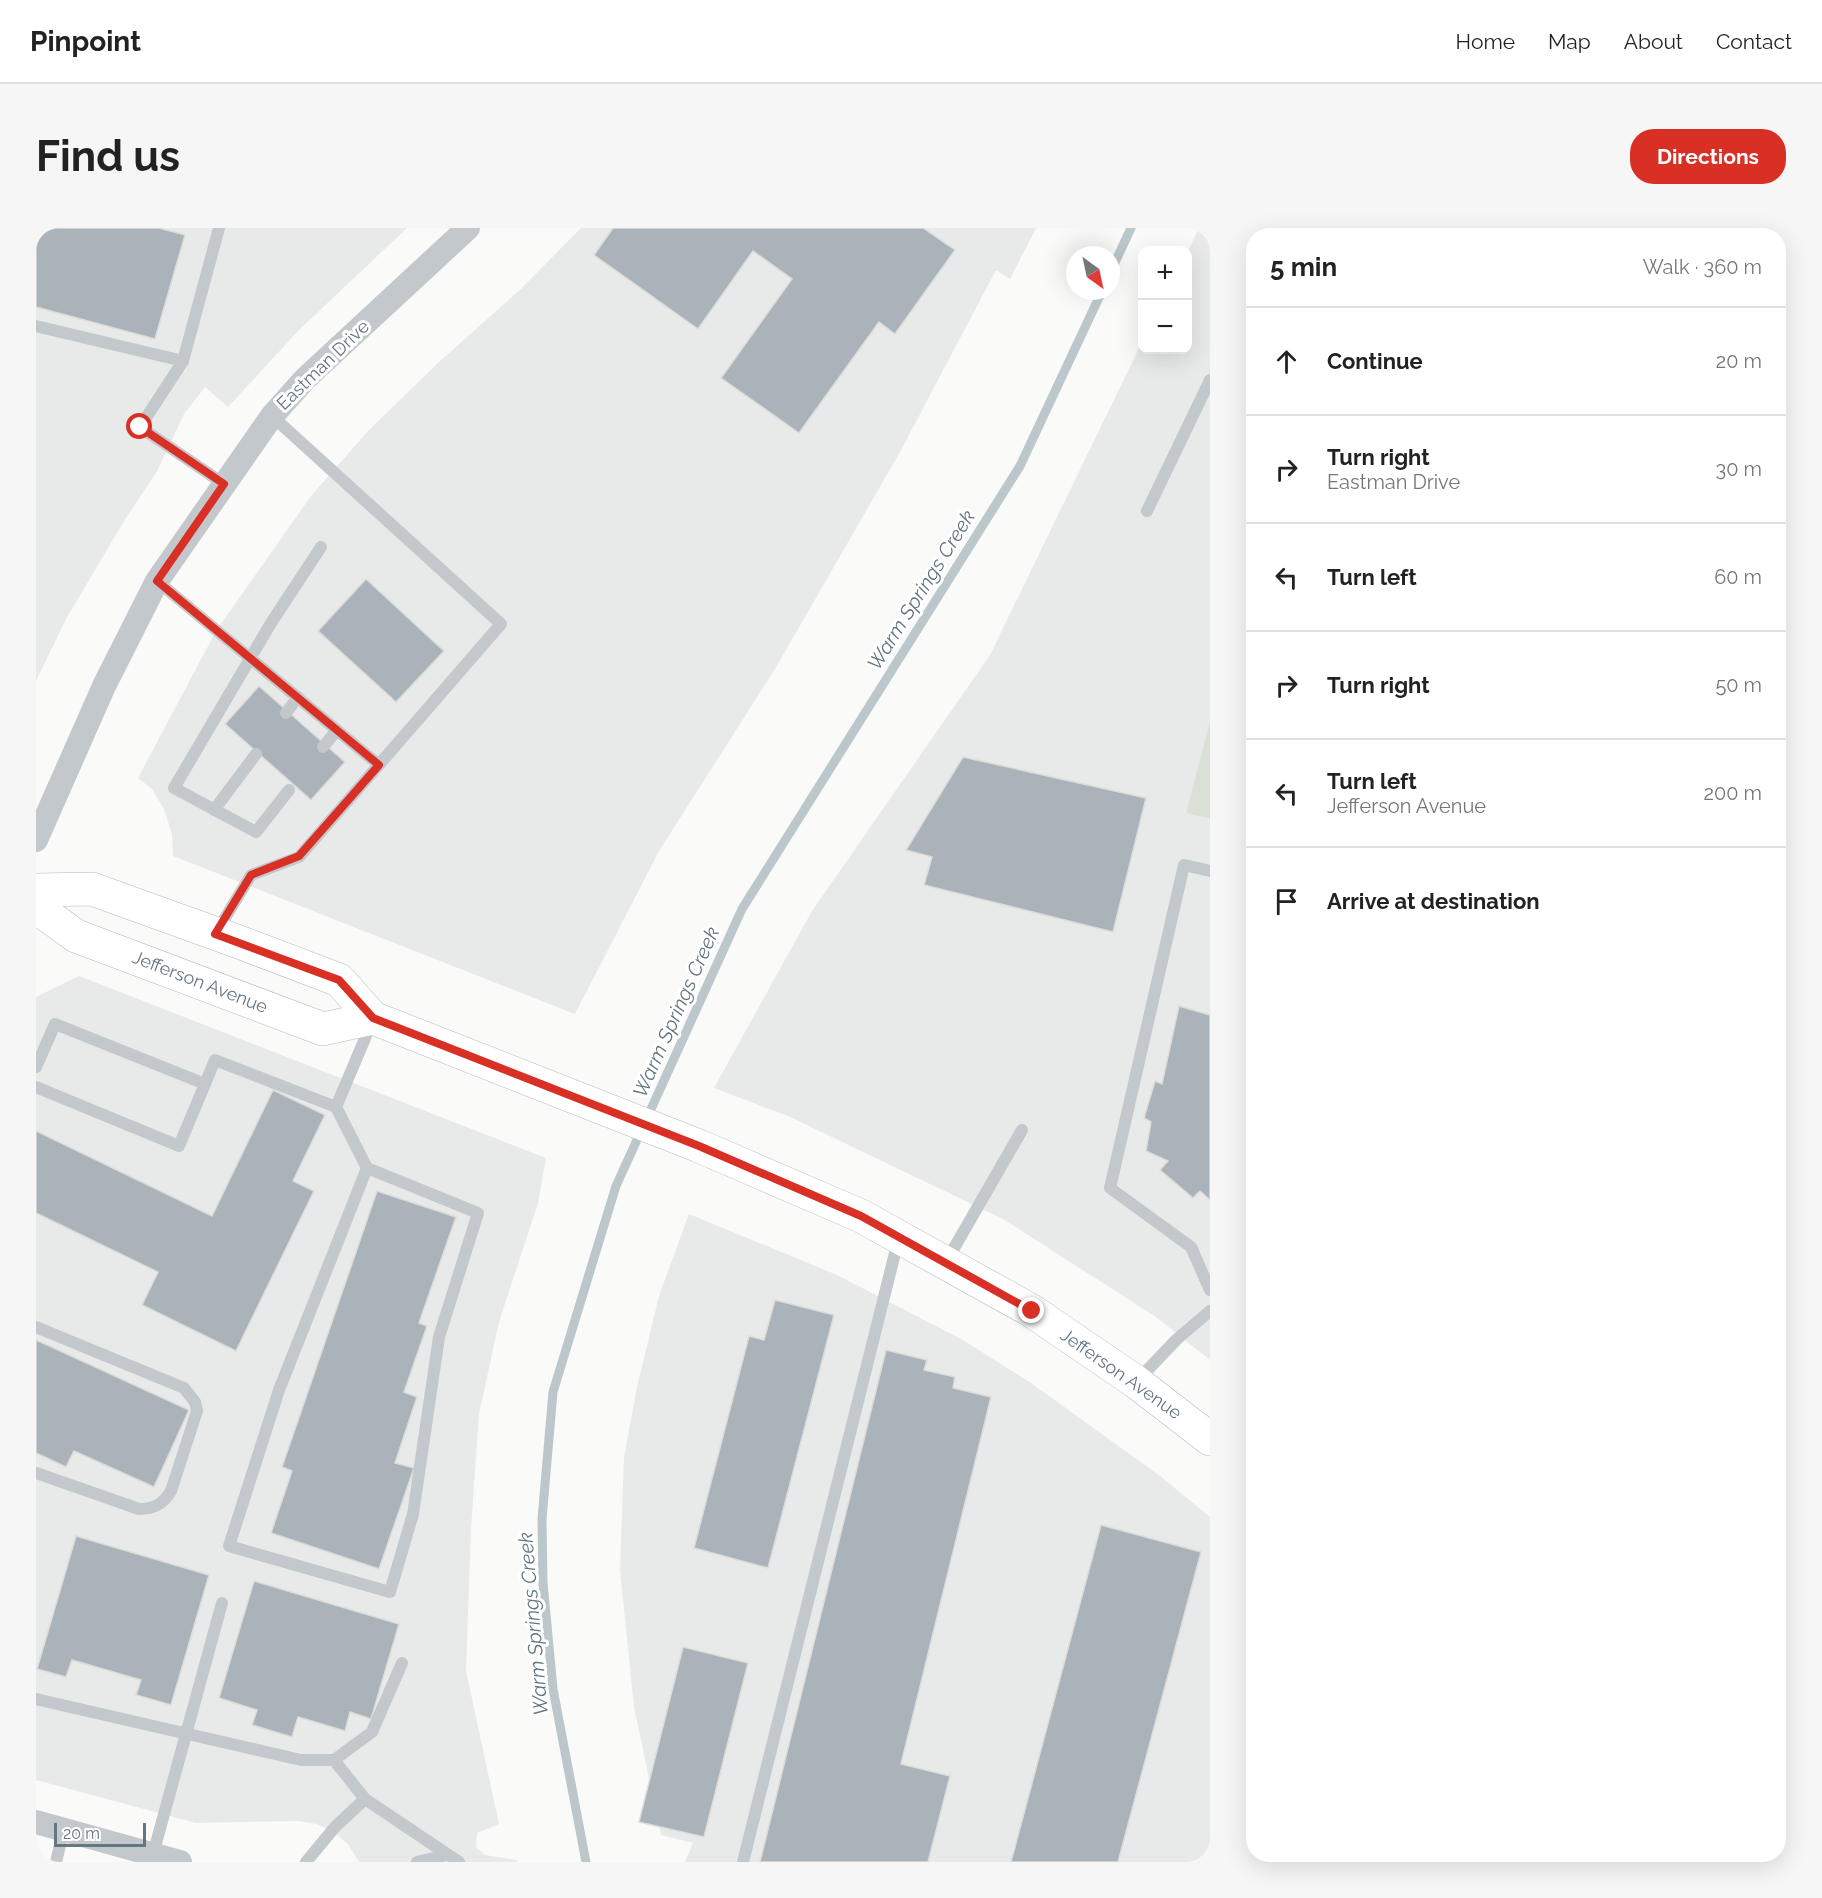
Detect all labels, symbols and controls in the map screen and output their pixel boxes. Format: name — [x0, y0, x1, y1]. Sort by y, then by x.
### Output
text: Pinpoint — [30, 25, 141, 58]
text: Home — [1456, 29, 1515, 54]
text: Map — [1548, 29, 1591, 54]
text: About — [1624, 29, 1683, 54]
text: Contact — [1716, 29, 1792, 54]
button: Directions — [1630, 129, 1786, 184]
text: Find us — [36, 132, 180, 181]
north arrow — [1066, 246, 1120, 300]
map controls — [1138, 246, 1192, 354]
button: + — [1138, 246, 1192, 300]
text: 5 min — [1270, 252, 1337, 282]
text: Walk · 360 m — [1643, 255, 1762, 279]
button: − — [1138, 300, 1192, 354]
street label: Eastman Drive — [272, 315, 373, 414]
icon: ahead — [1270, 345, 1303, 378]
text: Continue — [1327, 348, 1423, 374]
text: 20 m — [1716, 349, 1762, 373]
route start — [126, 413, 152, 439]
text: Turn right — [1327, 444, 1430, 470]
icon: right — [1270, 453, 1303, 486]
text: 30 m — [1716, 457, 1762, 481]
text: Eastman Drive — [1327, 470, 1460, 494]
water label: Warm Springs Creek — [862, 505, 980, 674]
icon: left — [1270, 561, 1303, 594]
text: Turn left — [1327, 564, 1417, 590]
text: 60 m — [1714, 565, 1762, 589]
icon: right — [1270, 669, 1303, 702]
text: Turn right — [1327, 672, 1430, 698]
text: 50 m — [1715, 673, 1762, 697]
text: Turn left — [1327, 768, 1417, 794]
icon: left — [1270, 777, 1303, 810]
text: 200 m — [1704, 781, 1762, 805]
text: Jefferson Avenue — [1327, 794, 1486, 818]
icon: arrive — [1270, 885, 1303, 918]
text: Arrive at destination — [1327, 888, 1540, 914]
water label: Warm Springs Creek — [628, 923, 724, 1101]
street label: Jefferson Avenue — [130, 946, 271, 1017]
route end — [1018, 1297, 1044, 1323]
street label: Jefferson Avenue — [1057, 1324, 1186, 1423]
water label: Warm Springs Creek — [513, 1531, 553, 1717]
scale bar — [54, 1820, 146, 1848]
text: 20 m — [63, 1824, 100, 1843]

